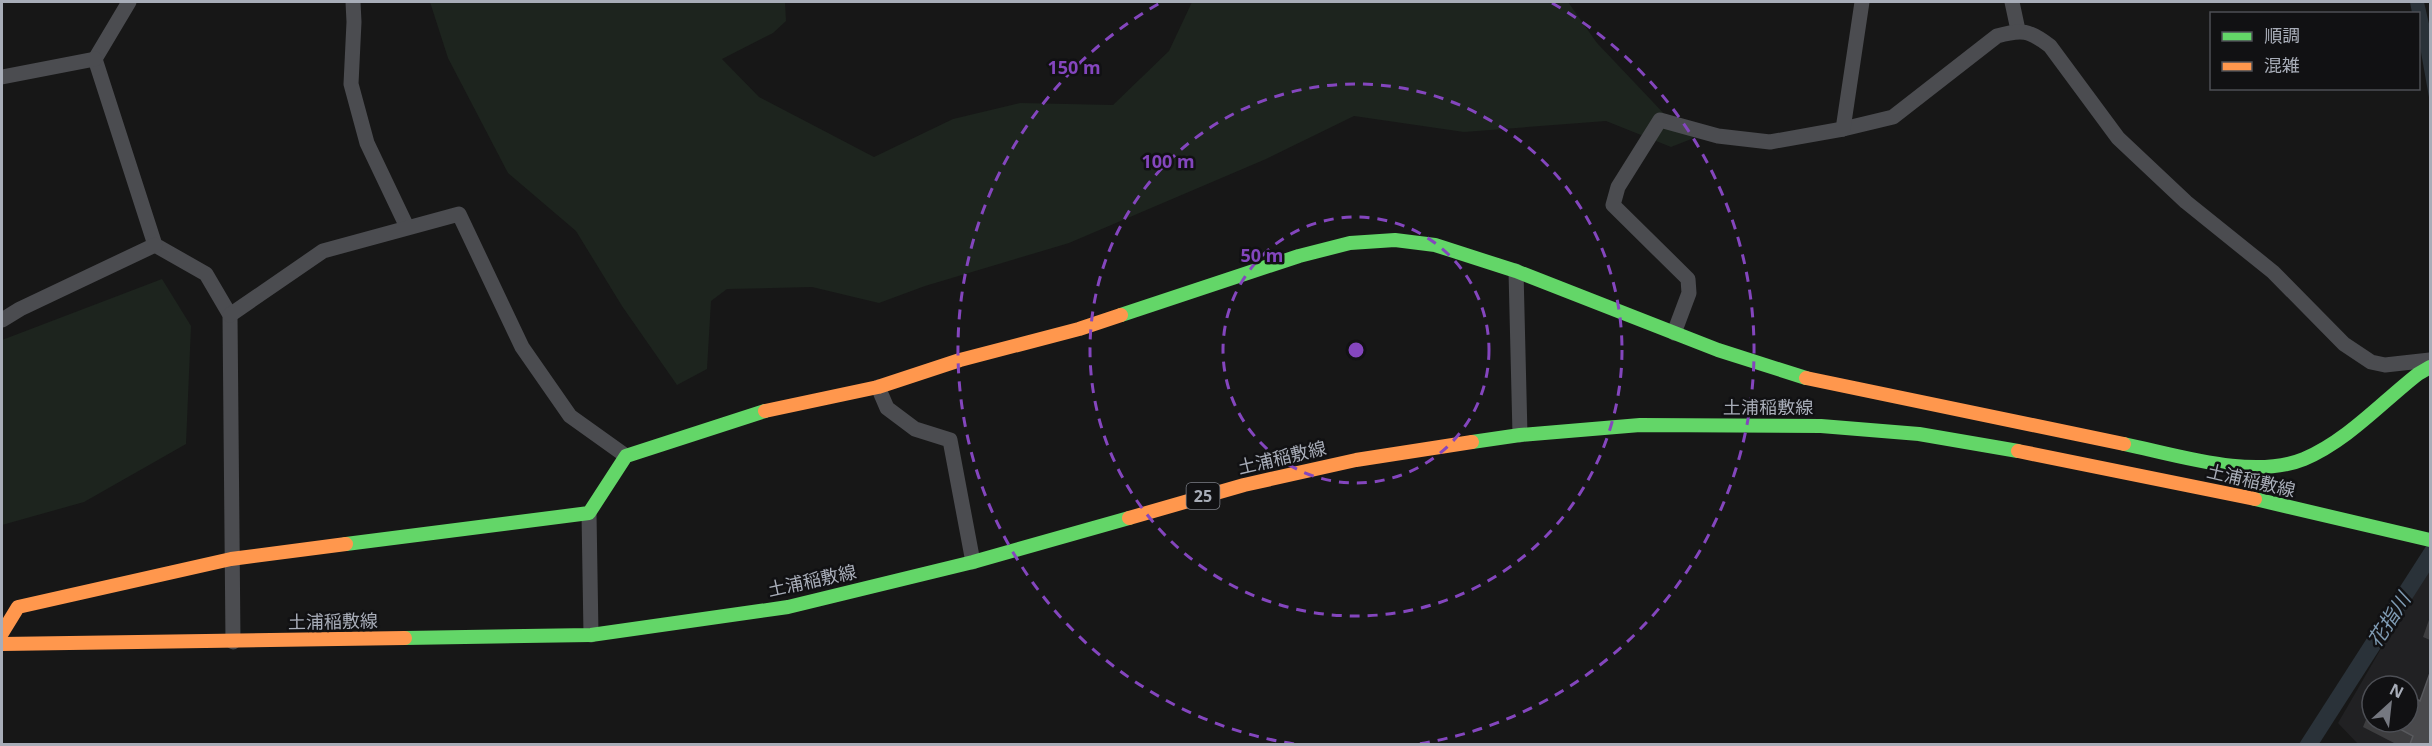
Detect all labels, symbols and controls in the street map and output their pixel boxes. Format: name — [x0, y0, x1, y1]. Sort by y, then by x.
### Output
legend — [2210, 12, 2420, 90]
text: 順調 — [2264, 23, 2300, 47]
text: 混雑 — [2264, 53, 2300, 77]
text: 150 m — [1047, 55, 1101, 79]
text: 100 m — [1141, 149, 1195, 173]
text: 50 m — [1241, 243, 1283, 267]
centre of rings — [1346, 340, 1366, 360]
street label: 土浦稲敷線 — [1723, 395, 1813, 419]
street label: 土浦稲敷線 — [1235, 435, 1328, 479]
street label: 土浦稲敷線 — [2205, 458, 2298, 502]
road number: 25 — [1186, 483, 1220, 509]
street label: 土浦稲敷線 — [765, 559, 858, 601]
water label: 花指川 — [2361, 586, 2417, 652]
street label: 土浦稲敷線 — [288, 608, 378, 634]
north arrow — [2360, 674, 2420, 734]
text: N — [2386, 678, 2408, 703]

